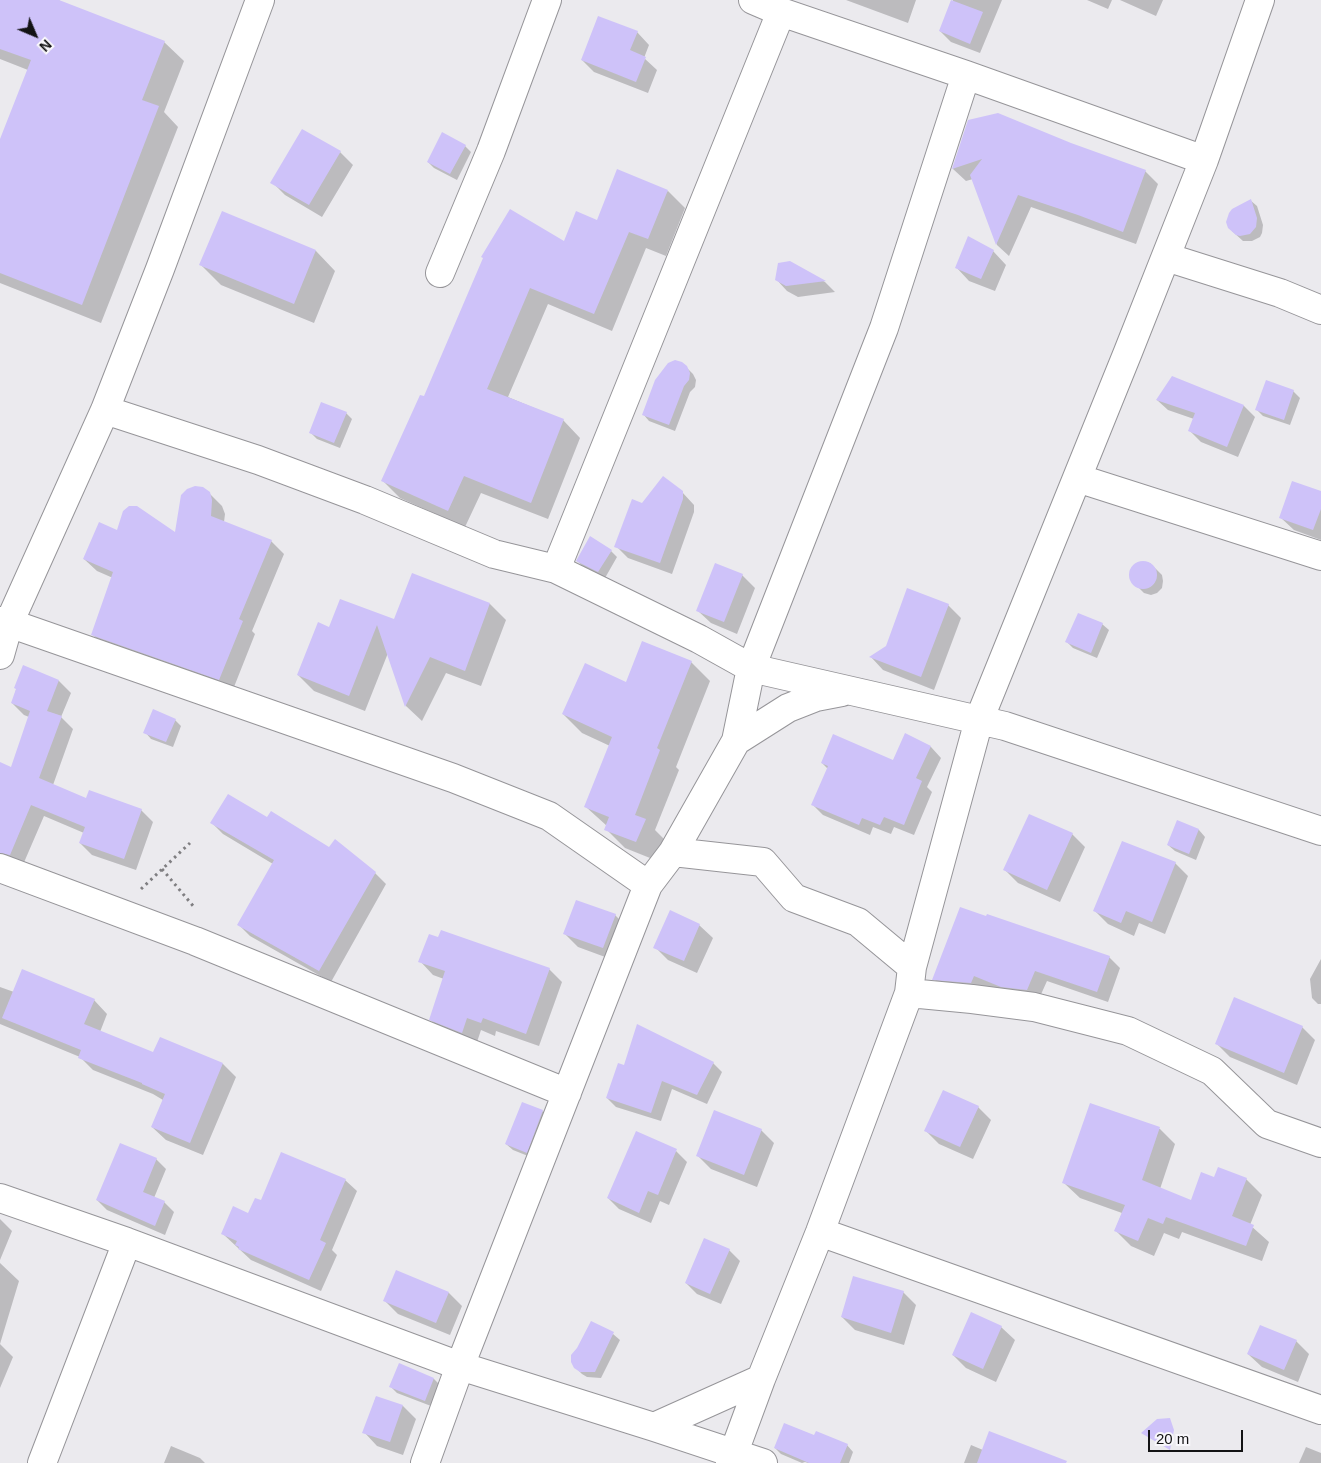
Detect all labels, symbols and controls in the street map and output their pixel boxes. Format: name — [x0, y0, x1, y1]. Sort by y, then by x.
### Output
north arrow — [10, 10, 60, 60]
text: N — [36, 36, 55, 55]
scale bar — [1151, 1420, 1246, 1452]
text: 20 m — [1156, 1430, 1189, 1447]

